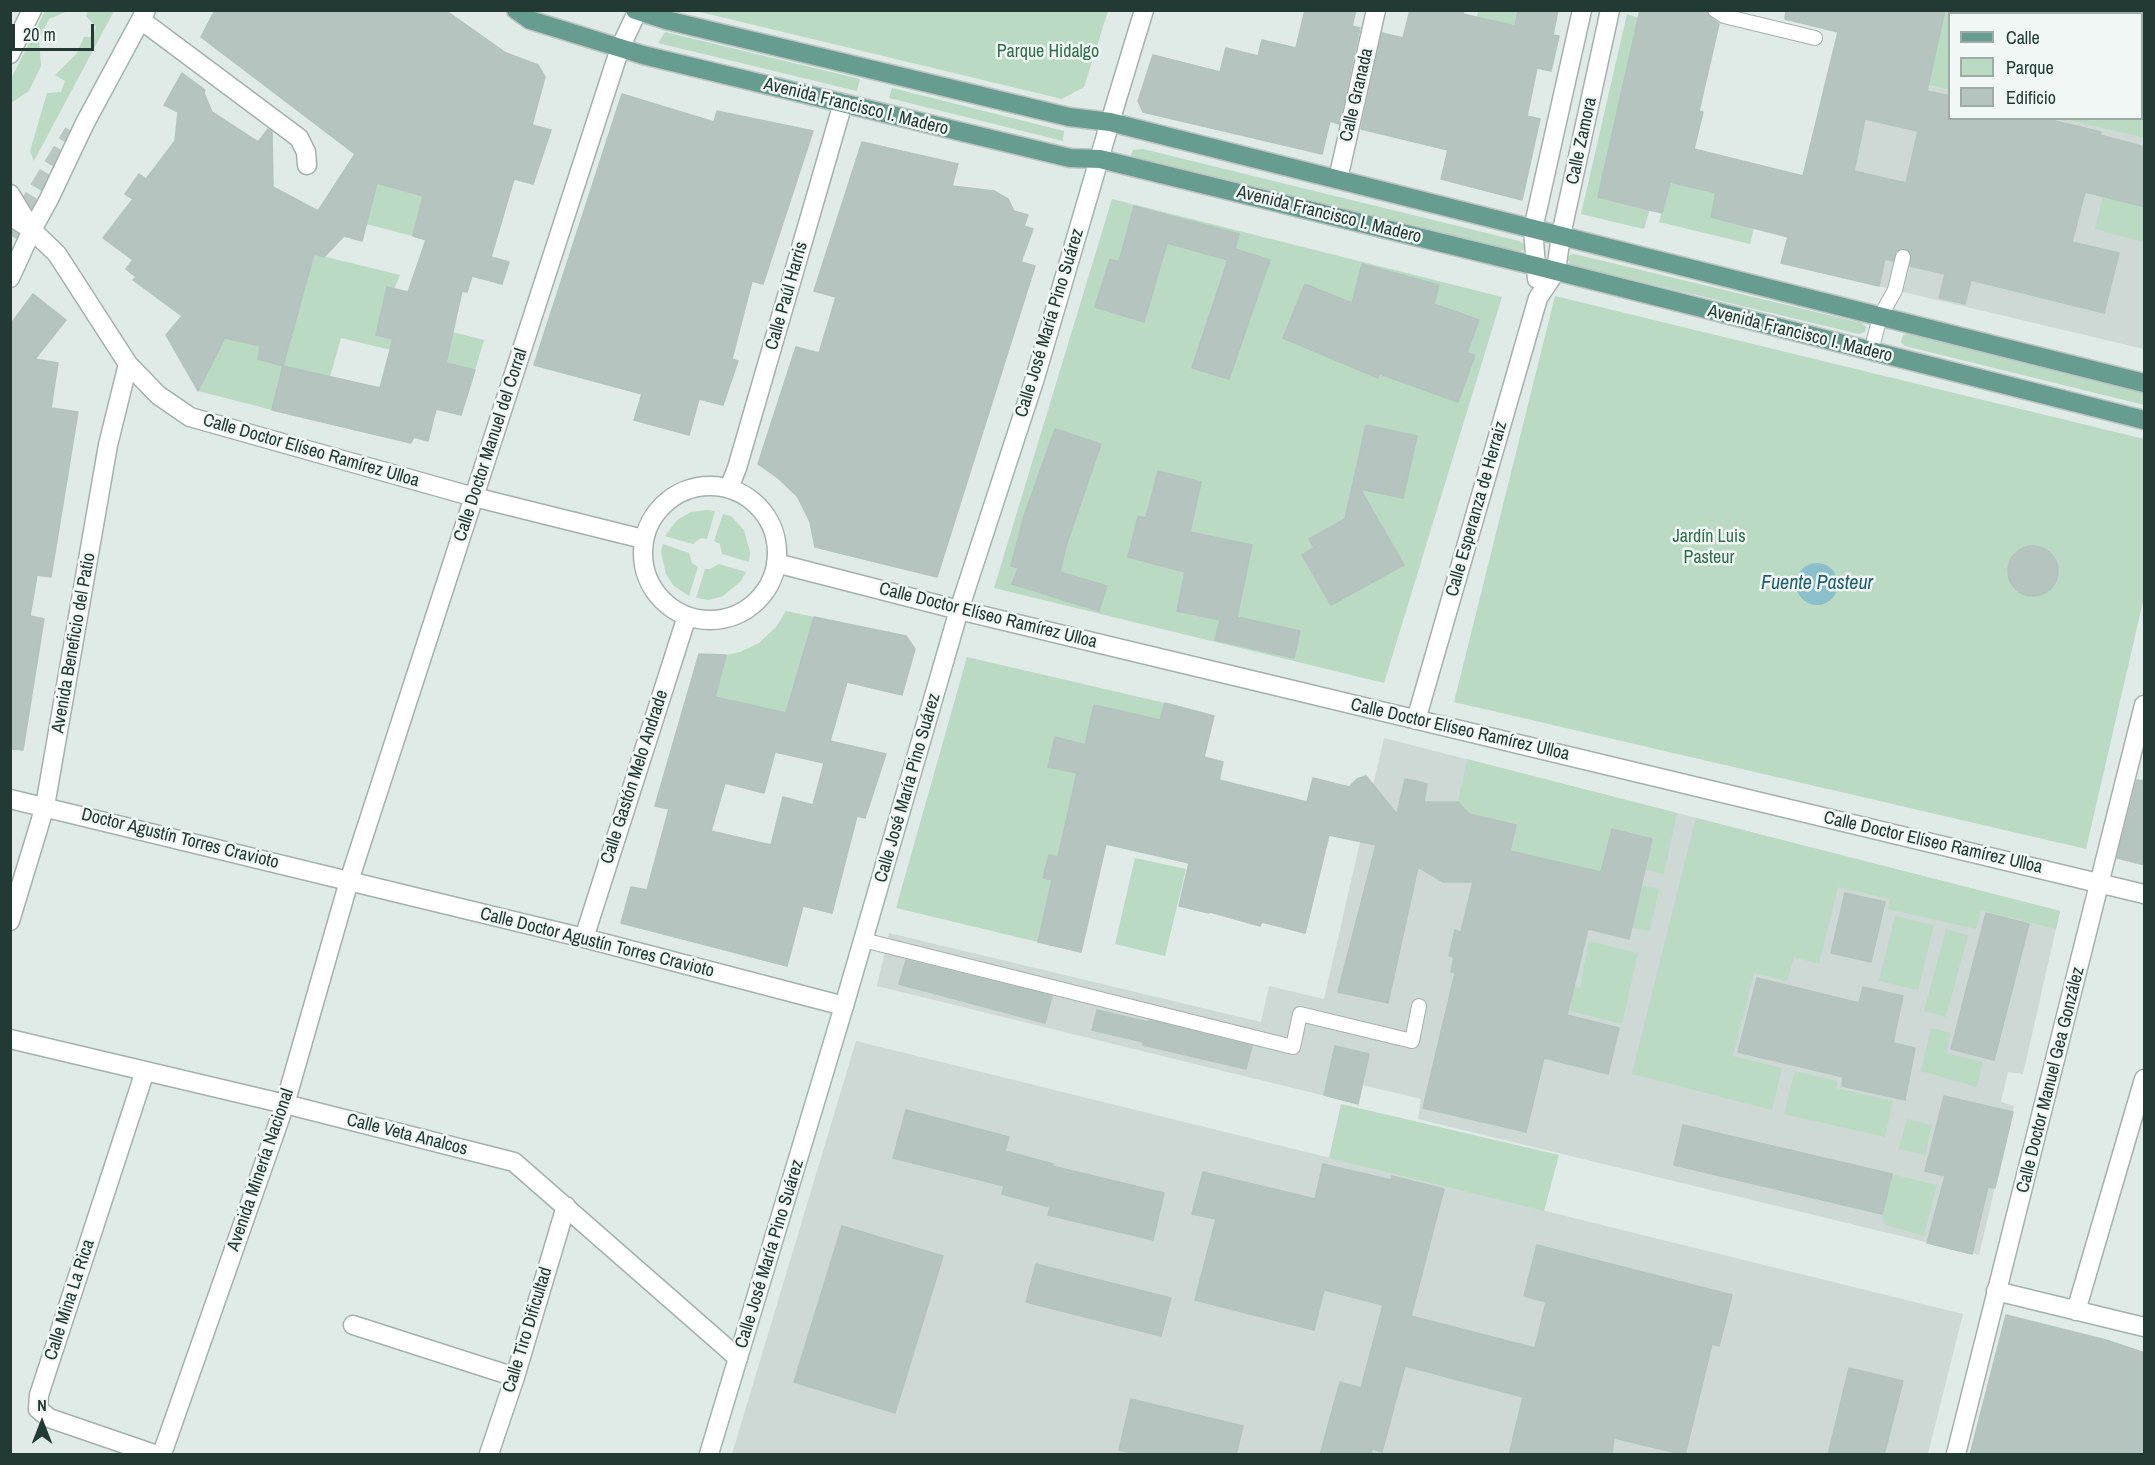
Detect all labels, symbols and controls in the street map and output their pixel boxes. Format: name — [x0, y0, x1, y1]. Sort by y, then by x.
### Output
scale bar — [15, 12, 98, 50]
legend — [1948, 12, 2143, 120]
text: 20 m — [23, 22, 56, 47]
text: Calle — [2006, 25, 2040, 50]
park label: Parque Hidalgo — [997, 41, 1099, 63]
street label: Calle Granada — [1336, 46, 1378, 144]
text: Parque — [2006, 55, 2054, 80]
street label: Avenida Francisco I. Madero — [762, 74, 950, 140]
text: Edificio — [2006, 85, 2056, 110]
street label: Calle Zamora — [1562, 95, 1602, 187]
street label: Avenida Francisco I. Madero — [1235, 182, 1423, 248]
street label: Calle José María Pino Suárez — [1011, 226, 1089, 420]
street label: Calle Paúl Harris — [761, 239, 813, 353]
street label: Avenida Francisco I. Madero — [1706, 301, 1894, 367]
street label: Calle Doctor Manuel del Corral — [450, 346, 532, 544]
street label: Calle Doctor Elíseo Ramírez Ulloa — [200, 410, 422, 492]
street label: Calle Esperanza de Herraiz — [1442, 419, 1512, 599]
park label: Jardín Luis Pasteur — [1672, 526, 1746, 568]
street label: Avenida Beneficio del Patio — [47, 551, 101, 735]
water label: Fuente Pasteur — [1761, 572, 1873, 596]
street label: Calle Doctor Elíseo Ramírez Ulloa — [877, 578, 1099, 654]
street label: Calle Gastón Melo Andrade — [597, 687, 673, 867]
street label: Calle José María Pino Suárez — [871, 691, 945, 885]
street label: Calle Doctor Elíseo Ramírez Ulloa — [1348, 694, 1572, 766]
street label: Doctor Agustín Torres Cravioto — [79, 804, 281, 874]
street label: Calle Doctor Elíseo Ramírez Ulloa — [1821, 807, 2045, 879]
street label: Calle Doctor Agustín Torres Cravioto — [478, 903, 716, 983]
street label: Calle Doctor Manuel Gea González — [2012, 965, 2090, 1195]
street label: Avenida Minería Nacional — [223, 1086, 299, 1254]
street label: Calle Veta Analcos — [344, 1110, 470, 1160]
street label: Calle José María Pino Suárez — [731, 1157, 809, 1351]
street label: Calle Mina La Rica — [40, 1237, 100, 1363]
street label: Calle Tiro Dificultad — [499, 1265, 557, 1395]
north arrow — [12, 1393, 72, 1453]
text: N — [37, 1394, 47, 1416]

